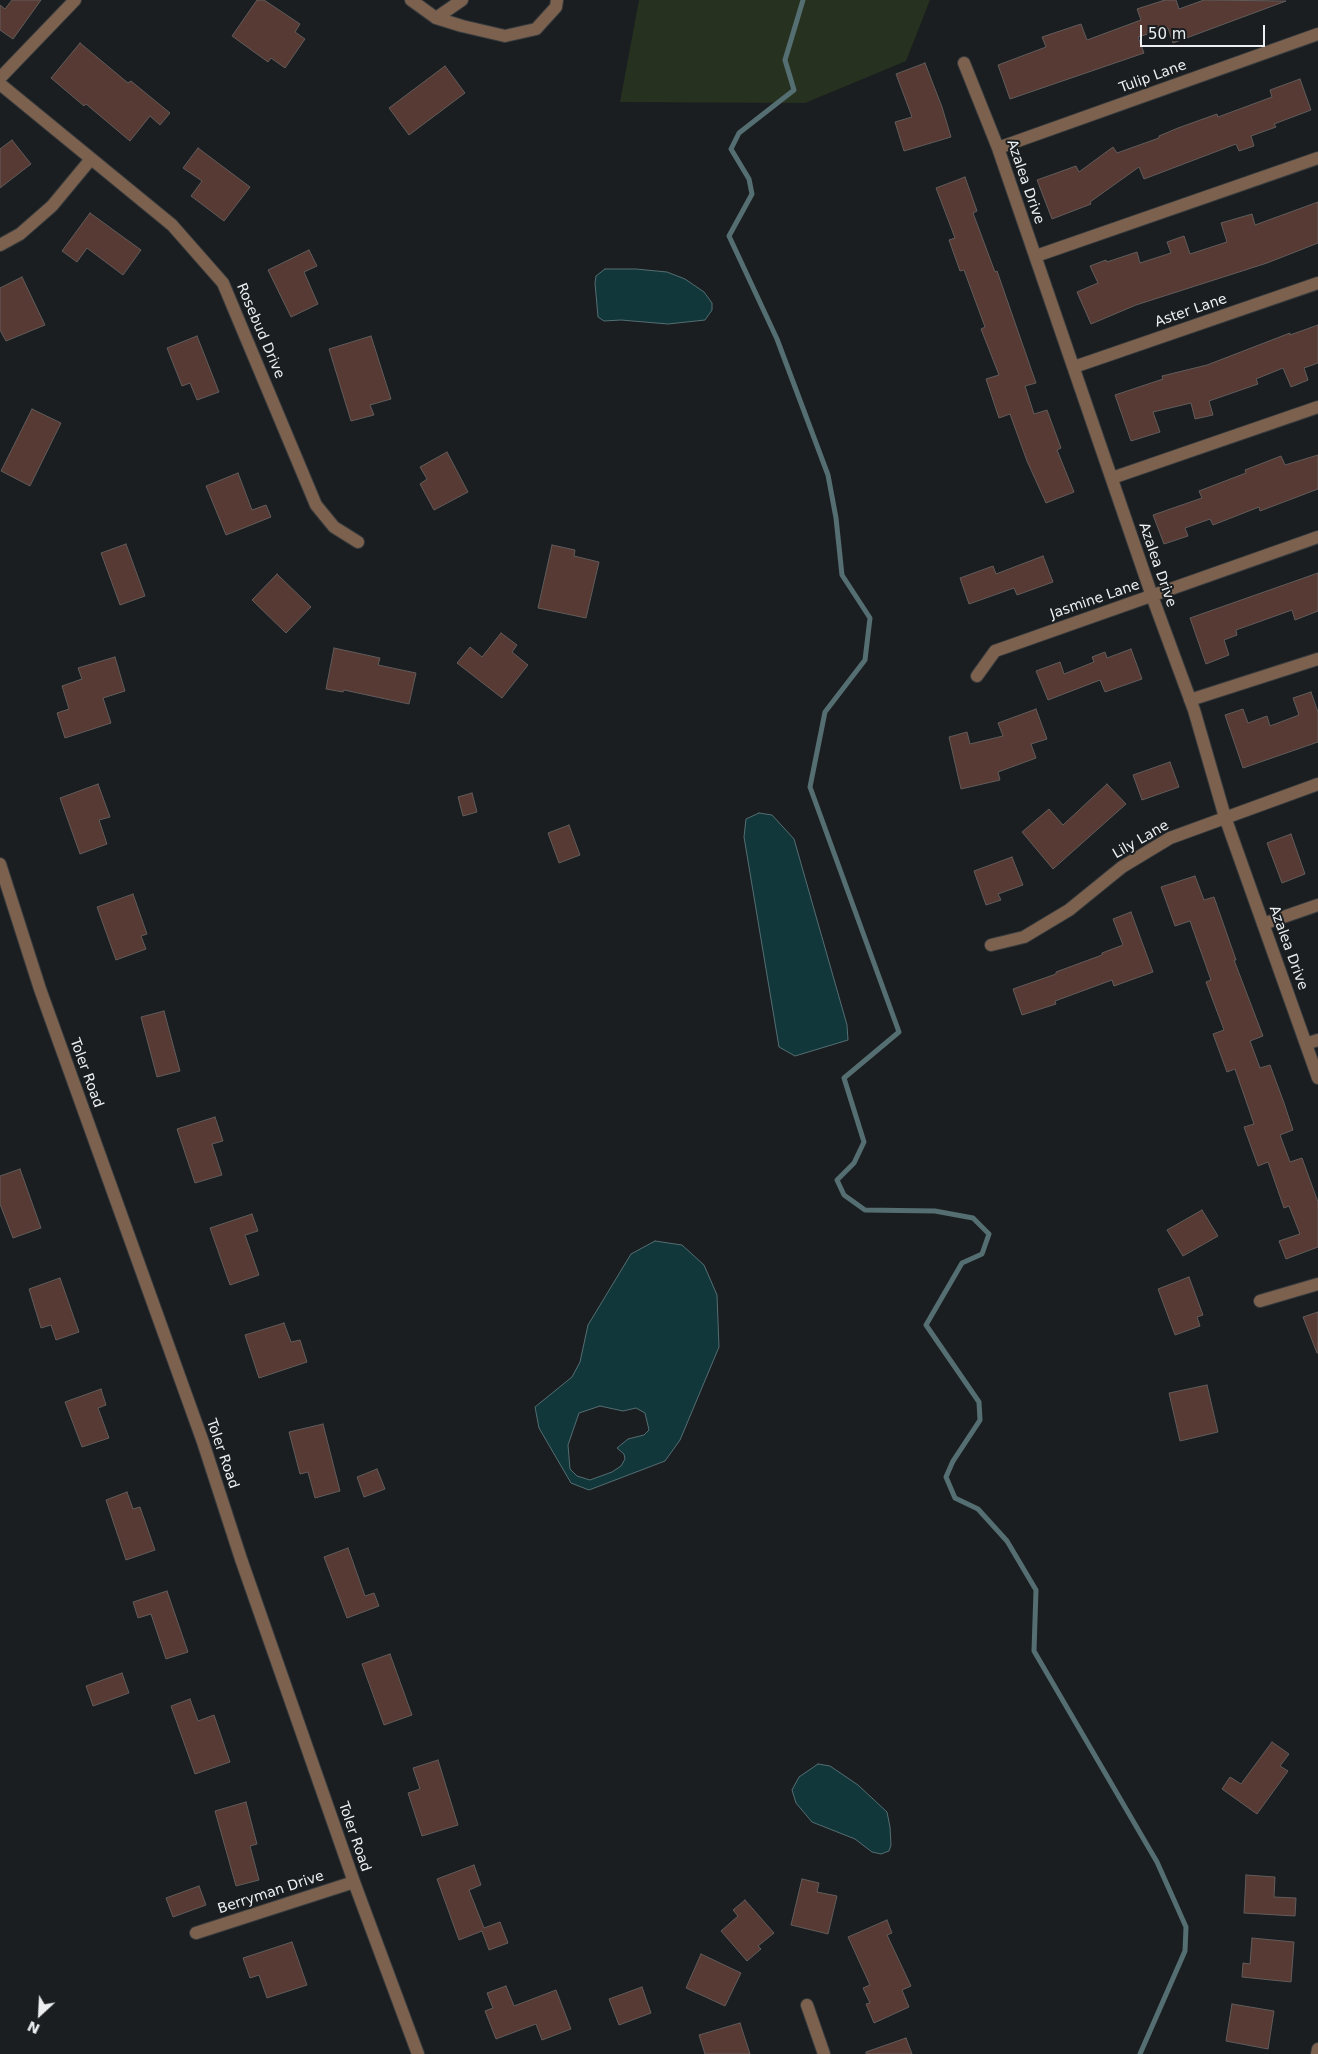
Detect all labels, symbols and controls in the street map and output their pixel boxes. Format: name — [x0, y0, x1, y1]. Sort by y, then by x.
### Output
scale bar — [1143, 15, 1268, 47]
text: 50 m — [1148, 25, 1186, 43]
street label: Tulip Lane — [1117, 57, 1189, 97]
street label: Azalea Drive — [1003, 137, 1047, 227]
street label: Rosebud Drive — [232, 281, 288, 381]
street label: Aster Lane — [1153, 291, 1229, 331]
street label: Azalea Drive — [1135, 520, 1179, 610]
street label: Jasmine Lane — [1048, 577, 1142, 623]
street label: Lily Lane — [1110, 817, 1172, 863]
street label: Azalea Drive — [1265, 904, 1311, 992]
street label: Toler Road — [66, 1036, 106, 1110]
street label: Toler Road — [202, 1417, 242, 1491]
street label: Toler Road — [334, 1800, 374, 1874]
street label: Berryman Drive — [216, 1868, 326, 1918]
north arrow — [15, 1989, 65, 2039]
text: N — [25, 2018, 42, 2037]

